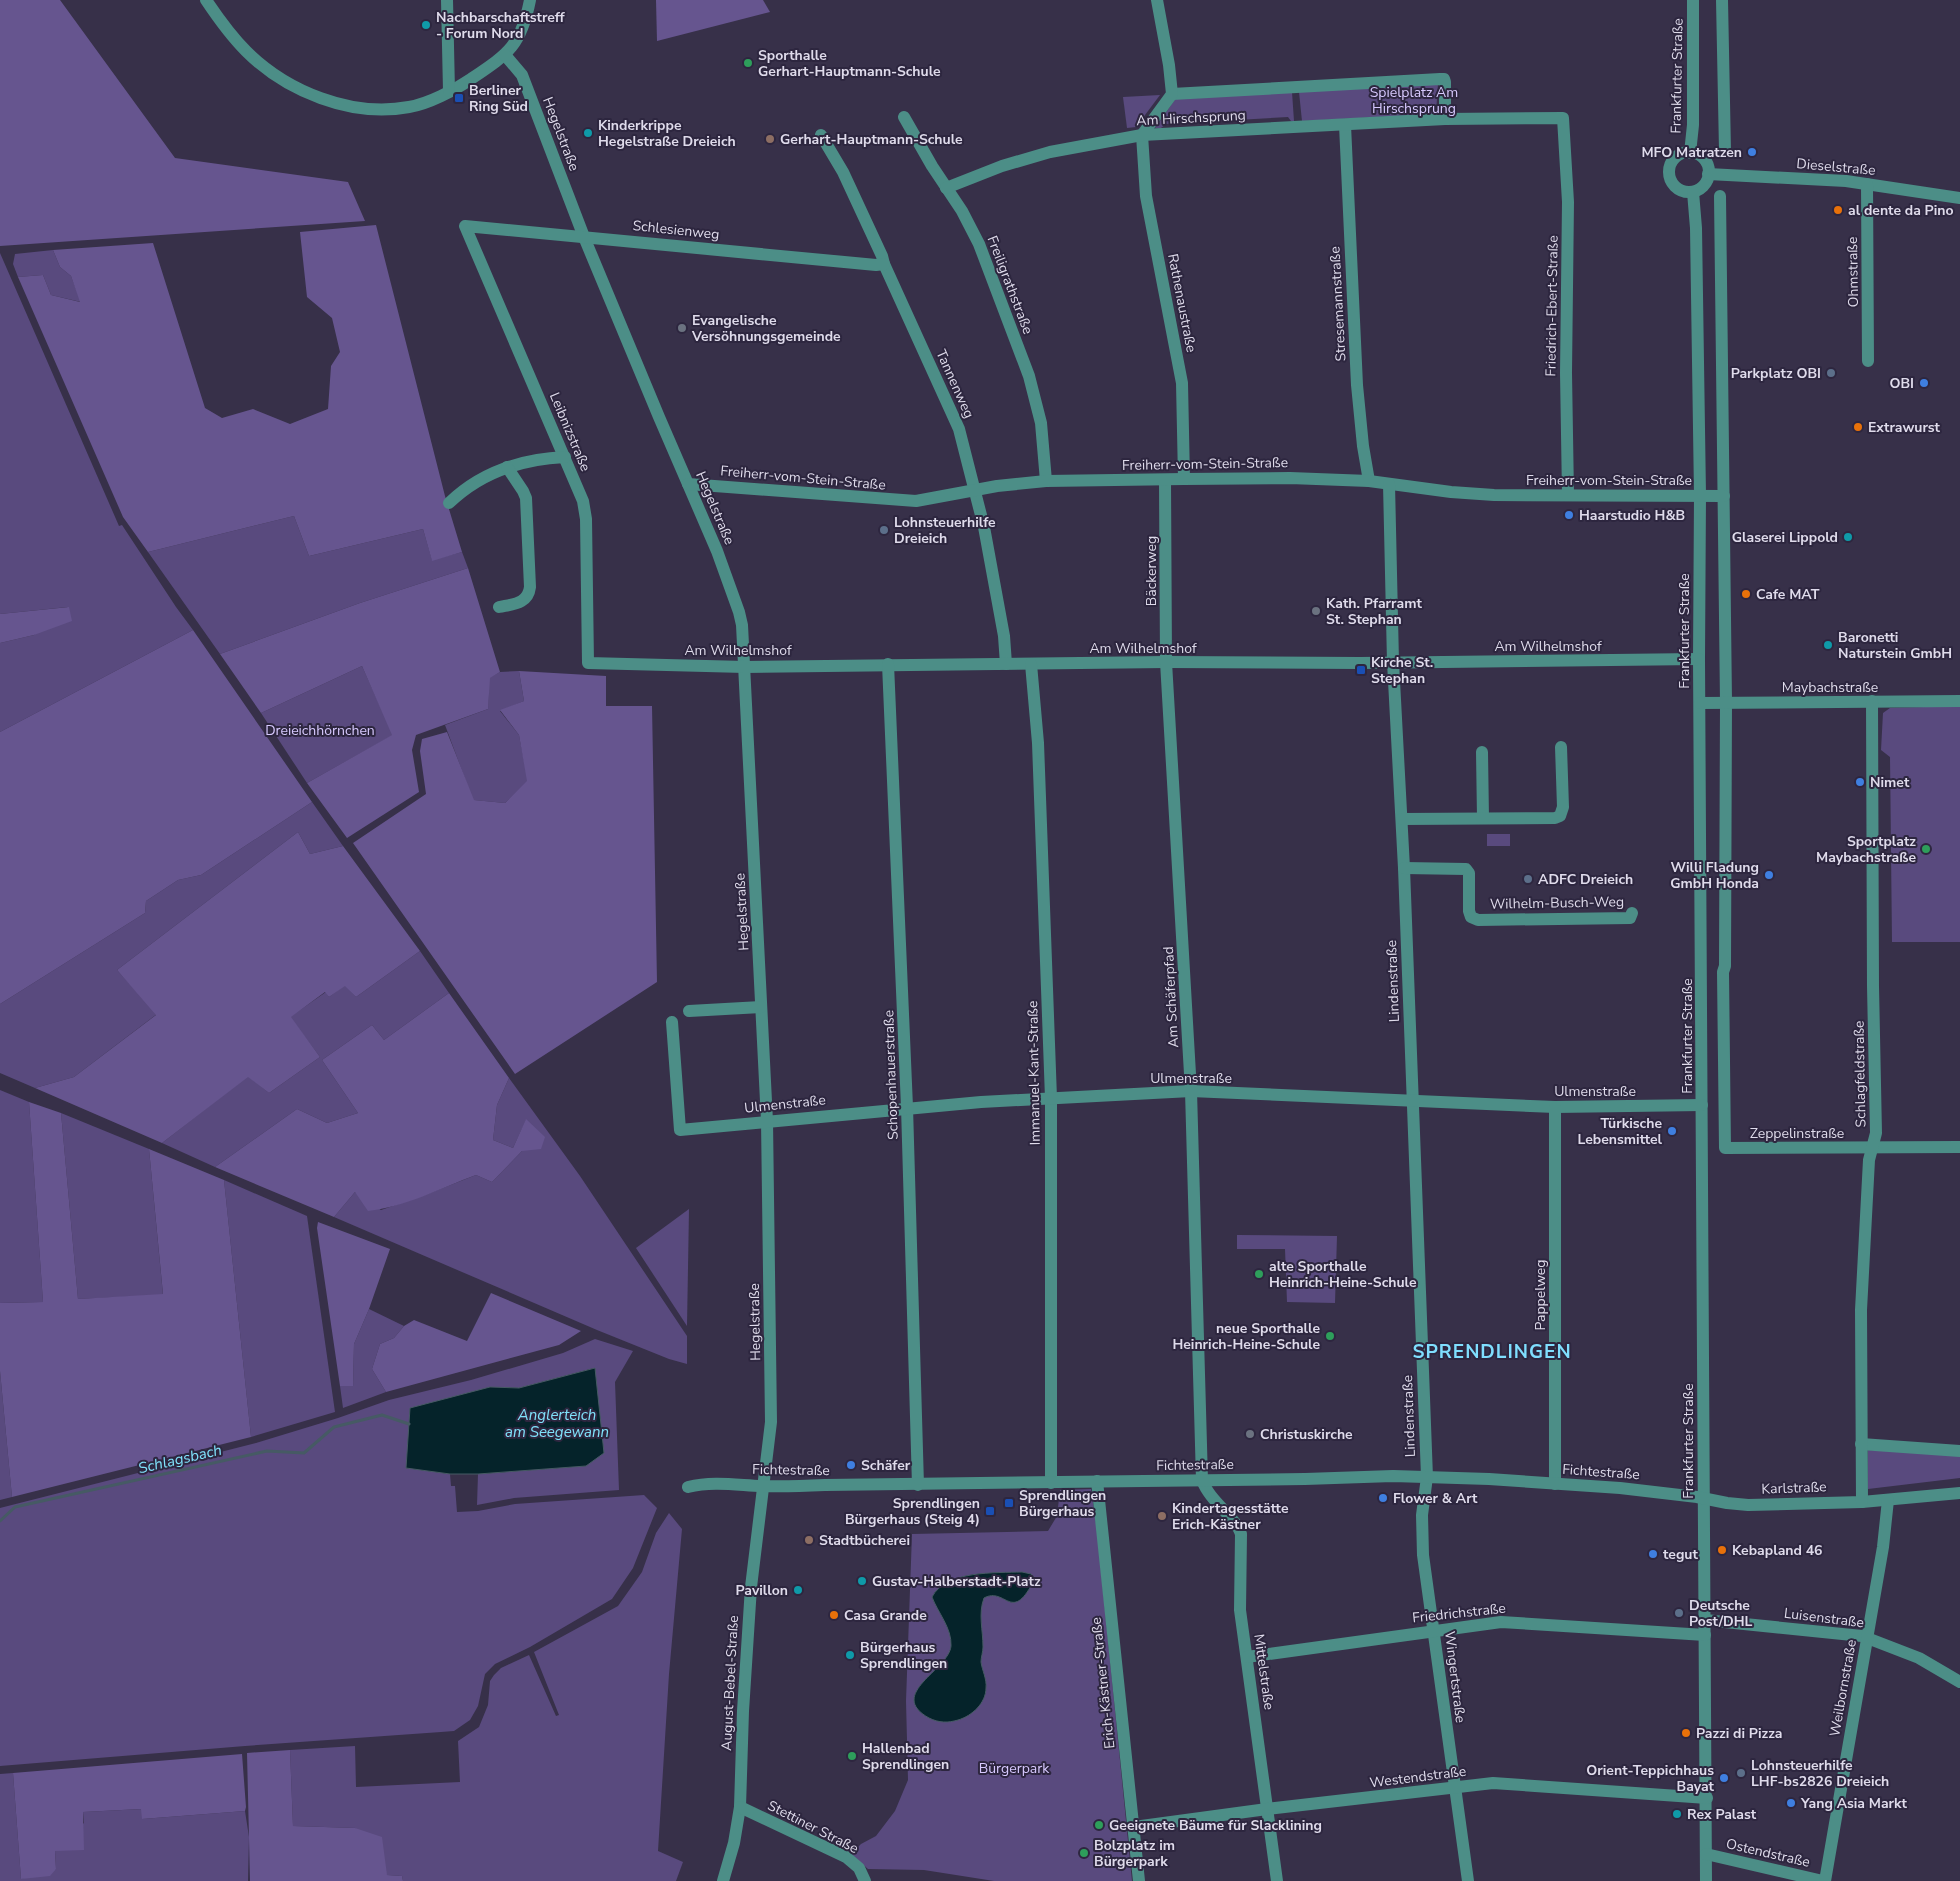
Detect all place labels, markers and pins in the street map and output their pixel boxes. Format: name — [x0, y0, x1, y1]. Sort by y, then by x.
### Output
place label: Nachbarschaftstreff - Forum Nord — [436, 8, 566, 43]
marker: Nachbarschaftstreff - Forum Nord — [420, 19, 432, 31]
place label: Sporthalle Gerhart-Hauptmann-Schule — [758, 46, 941, 81]
marker: Sporthalle Gerhart-Hauptmann-Schule — [742, 57, 754, 69]
place label: Berliner Ring Süd — [469, 81, 528, 116]
marker: Berliner Ring Süd — [453, 92, 465, 104]
place label: Kinderkrippe Hegelstraße Dreieich — [598, 116, 736, 151]
marker: Kinderkrippe Hegelstraße Dreieich — [582, 127, 594, 139]
place label: Gerhart-Hauptmann-Schule — [780, 130, 963, 149]
marker: Gerhart-Hauptmann-Schule — [764, 133, 776, 145]
place label: MFO Matratzen — [1641, 143, 1742, 162]
marker: MFO Matratzen — [1746, 146, 1758, 158]
place label: al dente da Pino — [1848, 201, 1954, 220]
marker: al dente da Pino — [1832, 204, 1844, 216]
place label: Evangelische Versöhnungsgemeinde — [691, 311, 841, 346]
marker: Evangelische Versöhnungsgemeinde — [676, 322, 688, 334]
place label: Parkplatz OBI — [1731, 364, 1821, 383]
marker: Parkplatz OBI — [1825, 367, 1837, 379]
place label: OBI — [1889, 374, 1914, 393]
marker: OBI — [1918, 377, 1930, 389]
place label: Extrawurst — [1868, 418, 1941, 437]
marker: Extrawurst — [1852, 421, 1864, 433]
place label: Haarstudio H&B — [1579, 506, 1685, 525]
marker: Haarstudio H&B — [1563, 509, 1575, 521]
place label: Lohnsteuerhilfe Dreieich — [894, 513, 996, 548]
marker: Lohnsteuerhilfe Dreieich — [878, 524, 890, 536]
place label: Glaserei Lippold — [1732, 528, 1838, 547]
marker: Glaserei Lippold — [1842, 531, 1854, 543]
place label: Cafe MAT — [1756, 585, 1820, 604]
marker: Cafe MAT — [1740, 588, 1752, 600]
place label: Kath. Pfarramt St. Stephan — [1326, 594, 1422, 629]
marker: Kath. Pfarramt St. Stephan — [1310, 605, 1322, 617]
place label: Baronetti Naturstein GmbH — [1838, 628, 1952, 663]
marker: Baronetti Naturstein GmbH — [1822, 639, 1834, 651]
place label: Kirche St. Stephan — [1371, 653, 1433, 688]
marker: Kirche St. Stephan — [1355, 664, 1367, 676]
place label: Nimet — [1870, 773, 1910, 792]
marker: Nimet — [1854, 776, 1866, 788]
place label: Sportplatz Maybachstraße — [1816, 832, 1916, 867]
marker: Sportplatz Maybachstraße — [1920, 843, 1932, 855]
place label: Willi Fladung GmbH Honda — [1670, 858, 1759, 893]
marker: Willi Fladung GmbH Honda — [1763, 869, 1775, 881]
place label: ADFC Dreieich — [1538, 870, 1633, 889]
marker: ADFC Dreieich — [1522, 873, 1534, 885]
place label: Türkische Lebensmittel — [1577, 1114, 1663, 1149]
marker: Türkische Lebensmittel — [1666, 1125, 1678, 1137]
place label: alte Sporthalle Heinrich-Heine-Schule — [1269, 1257, 1417, 1292]
marker: alte Sporthalle Heinrich-Heine-Schule — [1253, 1268, 1265, 1280]
place label: neue Sporthalle Heinrich-Heine-Schule — [1172, 1319, 1320, 1354]
marker: neue Sporthalle Heinrich-Heine-Schule — [1324, 1330, 1336, 1342]
place label: Christuskirche — [1260, 1425, 1353, 1444]
marker: Christuskirche — [1244, 1428, 1256, 1440]
place label: Schäfer — [861, 1456, 911, 1475]
marker: Schäfer — [845, 1459, 857, 1471]
place label: Sprendlingen Bürgerhaus — [1019, 1486, 1106, 1521]
place label: Flower & Art — [1393, 1489, 1478, 1508]
marker: Flower & Art — [1377, 1492, 1389, 1504]
place label: Sprendlingen Bürgerhaus (Steig 4) — [845, 1494, 980, 1529]
marker: Sprendlingen Bürgerhaus — [1003, 1497, 1015, 1509]
place label: Kindertagesstätte Erich-Kästner — [1172, 1499, 1289, 1534]
marker: Sprendlingen Bürgerhaus (Steig 4) — [984, 1505, 996, 1517]
marker: Kindertagesstätte Erich-Kästner — [1156, 1510, 1168, 1522]
place label: Stadtbücherei — [819, 1531, 910, 1550]
marker: Stadtbücherei — [803, 1534, 815, 1546]
place label: Kebapland 46 — [1732, 1541, 1822, 1560]
marker: Kebapland 46 — [1716, 1544, 1728, 1556]
place label: tegut — [1663, 1545, 1698, 1564]
marker: tegut — [1647, 1548, 1659, 1560]
place label: Gustav-Halberstadt-Platz — [872, 1572, 1041, 1591]
marker: Gustav-Halberstadt-Platz — [856, 1575, 868, 1587]
place label: Pavillon — [736, 1581, 788, 1600]
marker: Pavillon — [792, 1584, 804, 1596]
place label: Deutsche Post/DHL — [1689, 1596, 1753, 1631]
place label: Casa Grande — [844, 1606, 927, 1625]
marker: Deutsche Post/DHL — [1673, 1607, 1685, 1619]
marker: Casa Grande — [828, 1609, 840, 1621]
place label: Bürgerhaus Sprendlingen — [860, 1638, 947, 1673]
marker: Bürgerhaus Sprendlingen — [844, 1649, 856, 1661]
place label: Pazzi di Pizza — [1696, 1724, 1782, 1743]
marker: Pazzi di Pizza — [1680, 1727, 1692, 1739]
place label: Hallenbad Sprendlingen — [862, 1739, 949, 1774]
marker: Hallenbad Sprendlingen — [846, 1750, 858, 1762]
place label: Lohnsteuerhilfe LHF-bs2826 Dreieich — [1751, 1756, 1889, 1791]
place label: Orient-Teppichhaus Bayat — [1586, 1761, 1715, 1796]
marker: Lohnsteuerhilfe LHF-bs2826 Dreieich — [1735, 1767, 1747, 1779]
marker: Orient-Teppichhaus Bayat — [1718, 1772, 1730, 1784]
place label: Yang Asia Markt — [1800, 1794, 1907, 1813]
marker: Yang Asia Markt — [1785, 1797, 1797, 1809]
place label: Rex Palast — [1687, 1805, 1757, 1824]
marker: Rex Palast — [1671, 1808, 1683, 1820]
place label: Geeignete Bäume für Slacklining — [1109, 1816, 1322, 1835]
marker: Geeignete Bäume für Slacklining — [1093, 1819, 1105, 1831]
place label: Bolzplatz im Bürgerpark — [1094, 1836, 1175, 1871]
marker: Bolzplatz im Bürgerpark — [1078, 1847, 1090, 1859]

